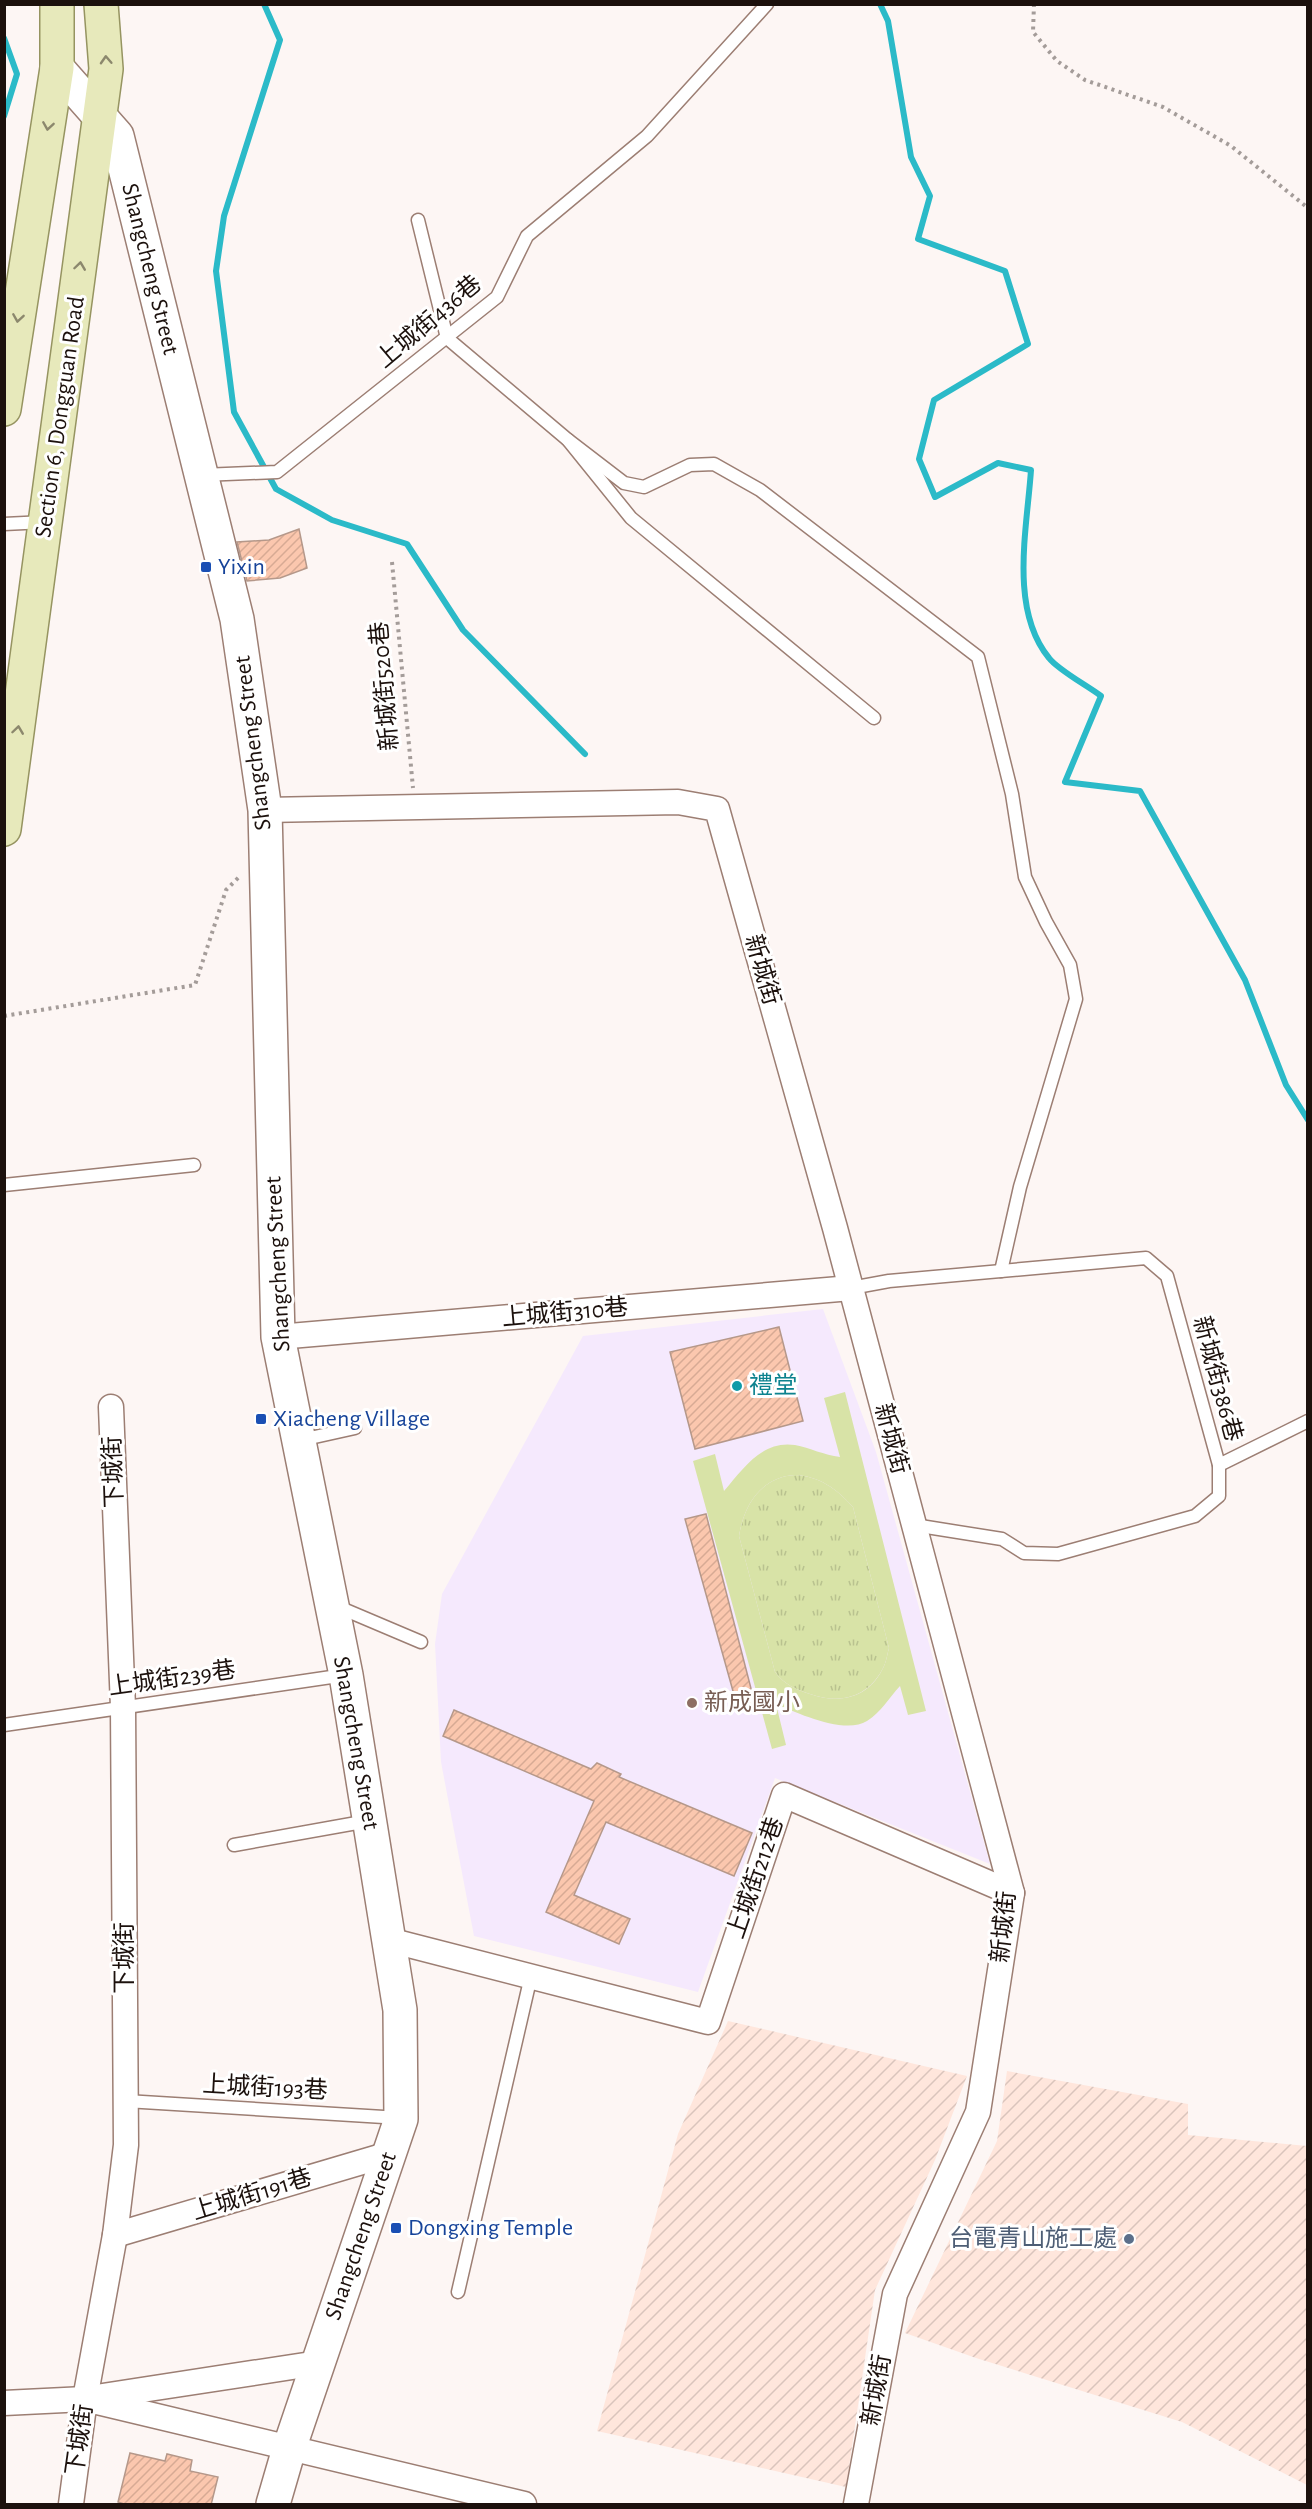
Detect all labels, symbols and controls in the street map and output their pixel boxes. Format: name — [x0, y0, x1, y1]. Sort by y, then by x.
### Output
one-way arrow — [99, 56, 112, 65]
one-way arrow — [42, 121, 54, 130]
street label: Shangcheng Street — [117, 181, 183, 358]
one-way arrow — [74, 261, 86, 271]
street label: 上城街436巷 — [371, 270, 486, 373]
street label: Section 6, Dongguan Road — [31, 295, 89, 539]
one-way arrow — [13, 314, 25, 323]
place label: Yixin — [218, 555, 265, 579]
marker: Yixin — [199, 560, 213, 574]
street label: 新城街520巷 — [365, 620, 403, 752]
street label: Shangcheng Street — [230, 654, 276, 832]
one-way arrow — [11, 725, 23, 734]
street label: 新城街 — [741, 932, 785, 1008]
street label: Shangcheng Street — [261, 1175, 295, 1352]
street label: 上城街310巷 — [501, 1294, 629, 1330]
street label: 新城街386巷 — [1189, 1313, 1247, 1444]
place label: 禮堂 — [749, 1372, 797, 1398]
marker: 禮堂 — [730, 1379, 744, 1393]
street label: 新城街 — [870, 1401, 914, 1477]
place label: Xiacheng Village — [273, 1407, 430, 1431]
marker: Xiacheng Village — [254, 1412, 268, 1426]
street label: 下城街 — [99, 1436, 127, 1508]
street label: Shangcheng Street — [329, 1654, 383, 1832]
street label: 上城街239巷 — [107, 1656, 237, 1700]
place label: 新成國小 — [704, 1689, 800, 1715]
marker: 新成國小 — [685, 1696, 699, 1710]
street label: 上城街212巷 — [722, 1814, 788, 1942]
street label: 新城街 — [986, 1890, 1020, 1964]
street label: 下城街 — [111, 1922, 137, 1994]
street label: 上城街193巷 — [202, 2071, 328, 2103]
street label: Shangcheng Street — [321, 2149, 401, 2323]
street label: 上城街191巷 — [189, 2164, 315, 2225]
place label: Dongxing Temple — [408, 2216, 573, 2240]
marker: Dongxing Temple — [389, 2221, 403, 2235]
place label: 台電青山施工處 — [949, 2225, 1117, 2251]
marker: 台電青山施工處 — [1122, 2232, 1136, 2246]
street label: 新城街 — [857, 2352, 895, 2428]
street label: 下城街 — [61, 2402, 97, 2477]

